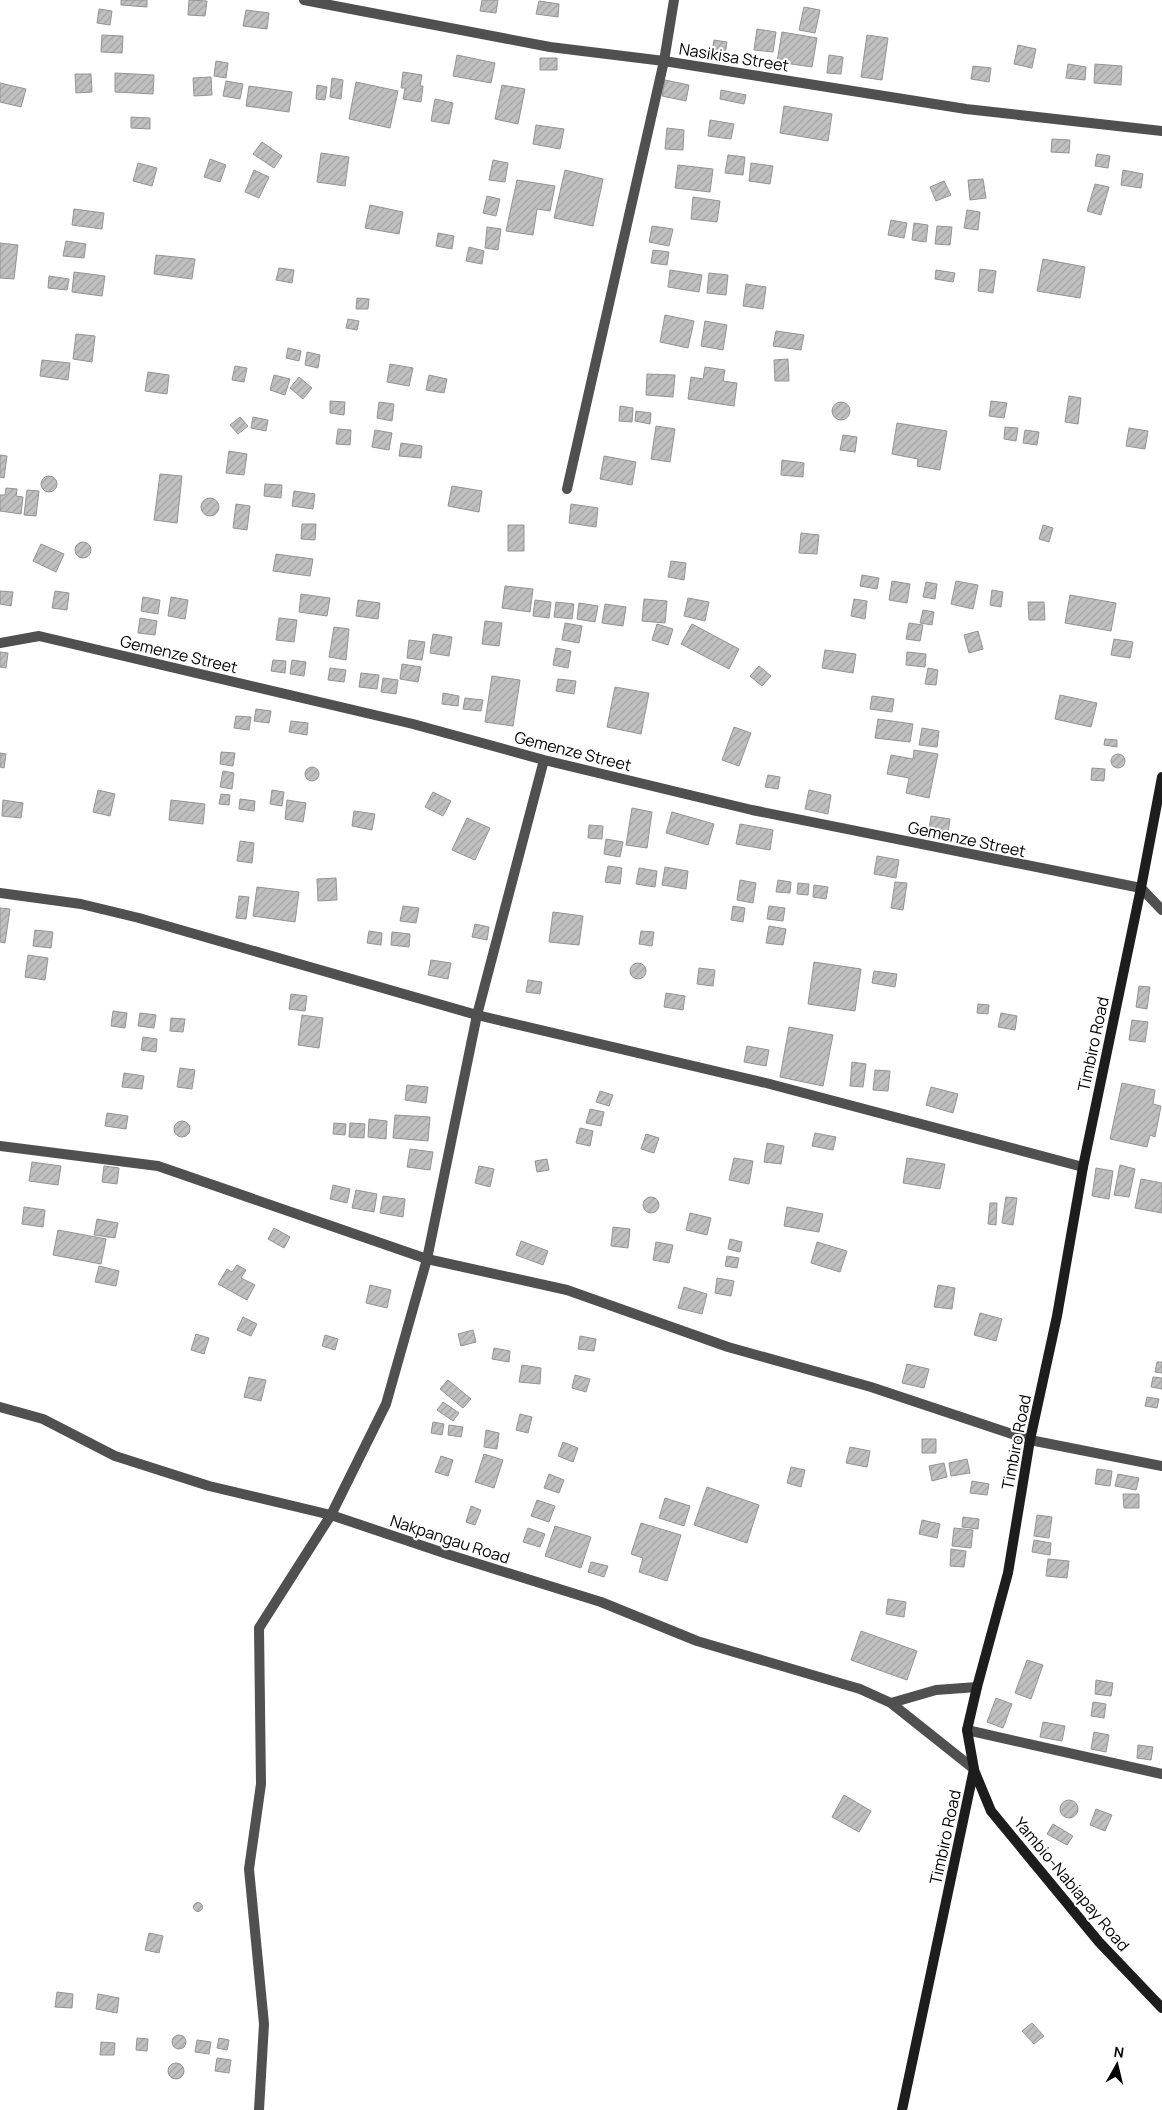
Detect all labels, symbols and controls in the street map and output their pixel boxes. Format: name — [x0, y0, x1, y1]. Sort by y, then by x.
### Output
street label: Nasikisa Street — [677, 37, 791, 77]
street label: Gemenze Street — [118, 630, 240, 678]
street label: Gemenze Street — [512, 726, 634, 776]
street label: Gemenze Street — [906, 816, 1028, 862]
street label: Timbiro Road — [1072, 995, 1114, 1093]
street label: Timbiro Road — [996, 1393, 1036, 1491]
street label: Nakpangau Road — [387, 1509, 513, 1569]
street label: Timbiro Road — [924, 1788, 966, 1886]
street label: Yambio-Nabiapay Road — [1009, 1812, 1135, 1956]
north arrow — [1092, 2040, 1142, 2090]
text: N — [1113, 2042, 1125, 2062]

